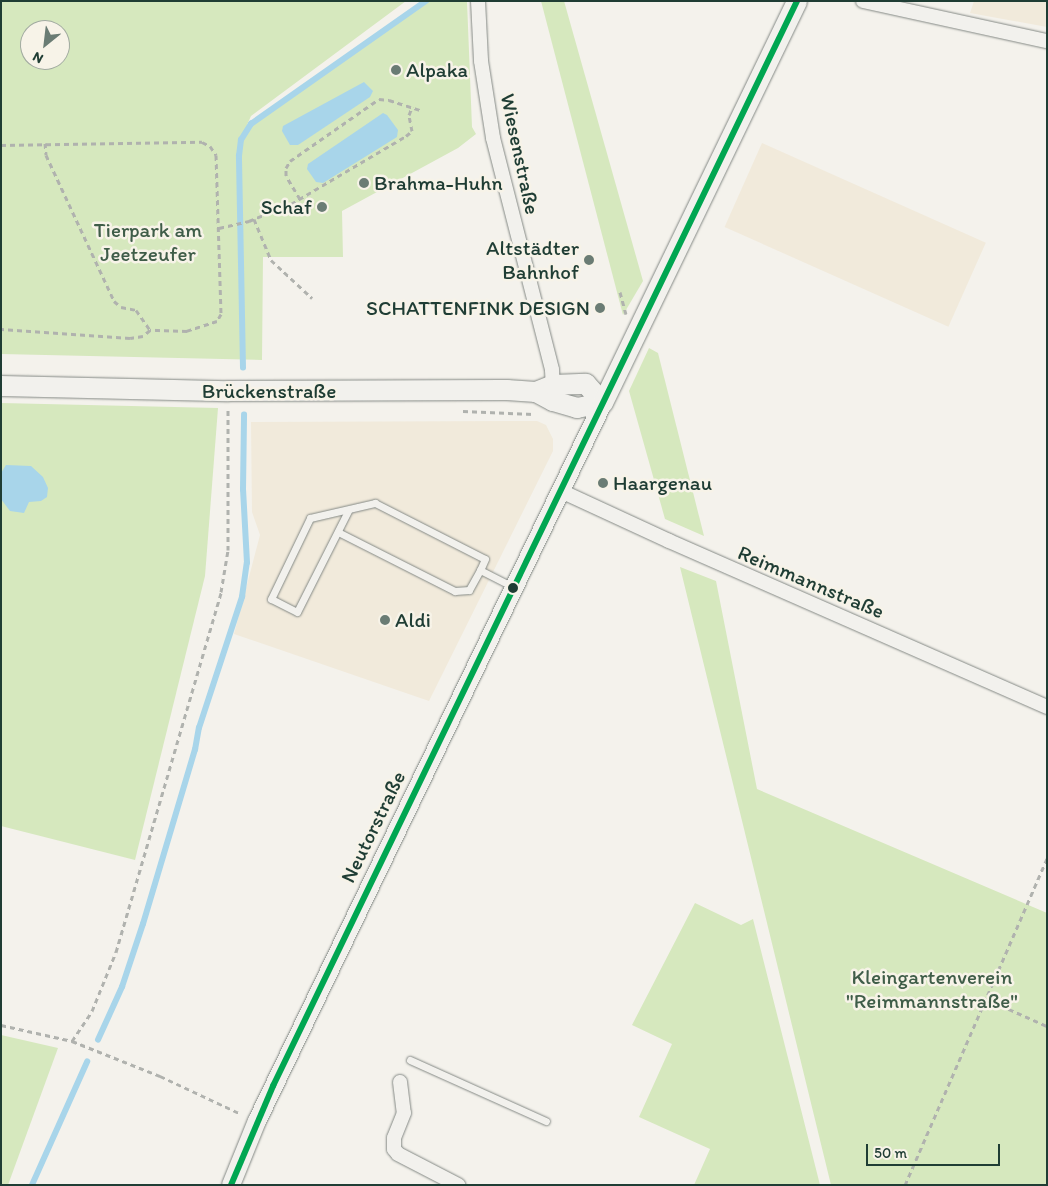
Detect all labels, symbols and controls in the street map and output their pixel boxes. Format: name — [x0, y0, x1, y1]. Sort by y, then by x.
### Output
north arrow — [20, 20, 70, 70]
text: N — [30, 48, 46, 67]
place label: Alpaka — [406, 57, 468, 83]
marker: Alpaka — [390, 64, 402, 76]
street label: Wiesenstraße — [495, 91, 545, 217]
place label: Brahma-Huhn — [374, 170, 503, 196]
marker: Brahma-Huhn — [358, 177, 370, 189]
place label: Schaf — [261, 194, 312, 220]
marker: Schaf — [316, 201, 328, 213]
park label: Tierpark am Jeetzeufer — [93, 217, 203, 267]
place label: Altstädter Bahnhof — [486, 235, 579, 285]
marker: Altstädter Bahnhof — [583, 254, 595, 266]
place label: SCHATTENFINK DESIGN — [366, 295, 590, 321]
marker: SCHATTENFINK DESIGN — [594, 302, 606, 314]
street label: Brückenstraße — [202, 378, 336, 404]
place label: Haargenau — [613, 470, 712, 496]
marker: Haargenau — [597, 477, 609, 489]
street label: Reimmannstraße — [734, 540, 888, 624]
unlabelled marker — [508, 583, 518, 593]
place label: Aldi — [395, 607, 431, 633]
marker: Aldi — [379, 614, 391, 626]
street label: Neutorstraße — [335, 767, 411, 887]
park label: Kleingartenverein "Reimmannstraße" — [846, 964, 1018, 1014]
scale bar — [868, 1134, 1002, 1166]
text: 50 m — [874, 1144, 907, 1162]

